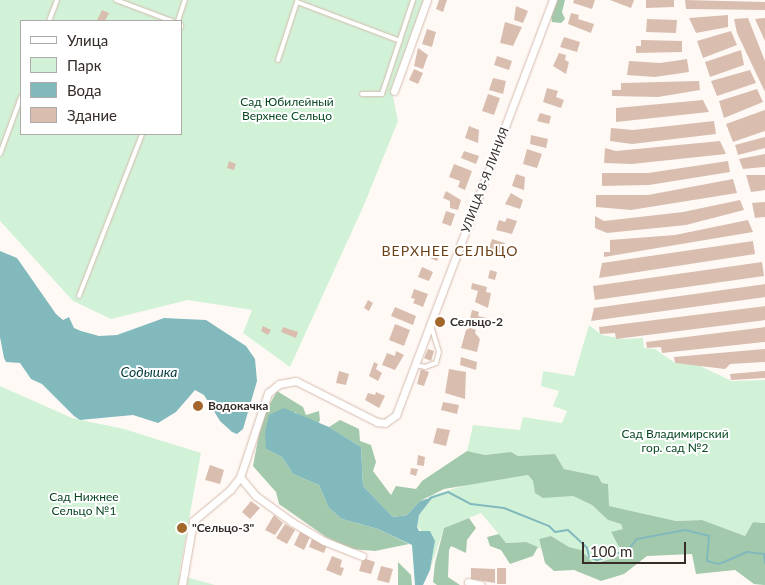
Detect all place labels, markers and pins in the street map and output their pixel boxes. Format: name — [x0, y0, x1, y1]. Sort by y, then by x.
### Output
place label: Сельцо-2 — [450, 315, 503, 329]
marker: Сельцо-2 — [434, 316, 446, 328]
place label: Водокачка — [208, 399, 268, 413]
marker: Водокачка — [192, 400, 204, 412]
place label: "Сельцо-3" — [192, 521, 254, 535]
marker: "Сельцо-3" — [176, 522, 188, 534]

